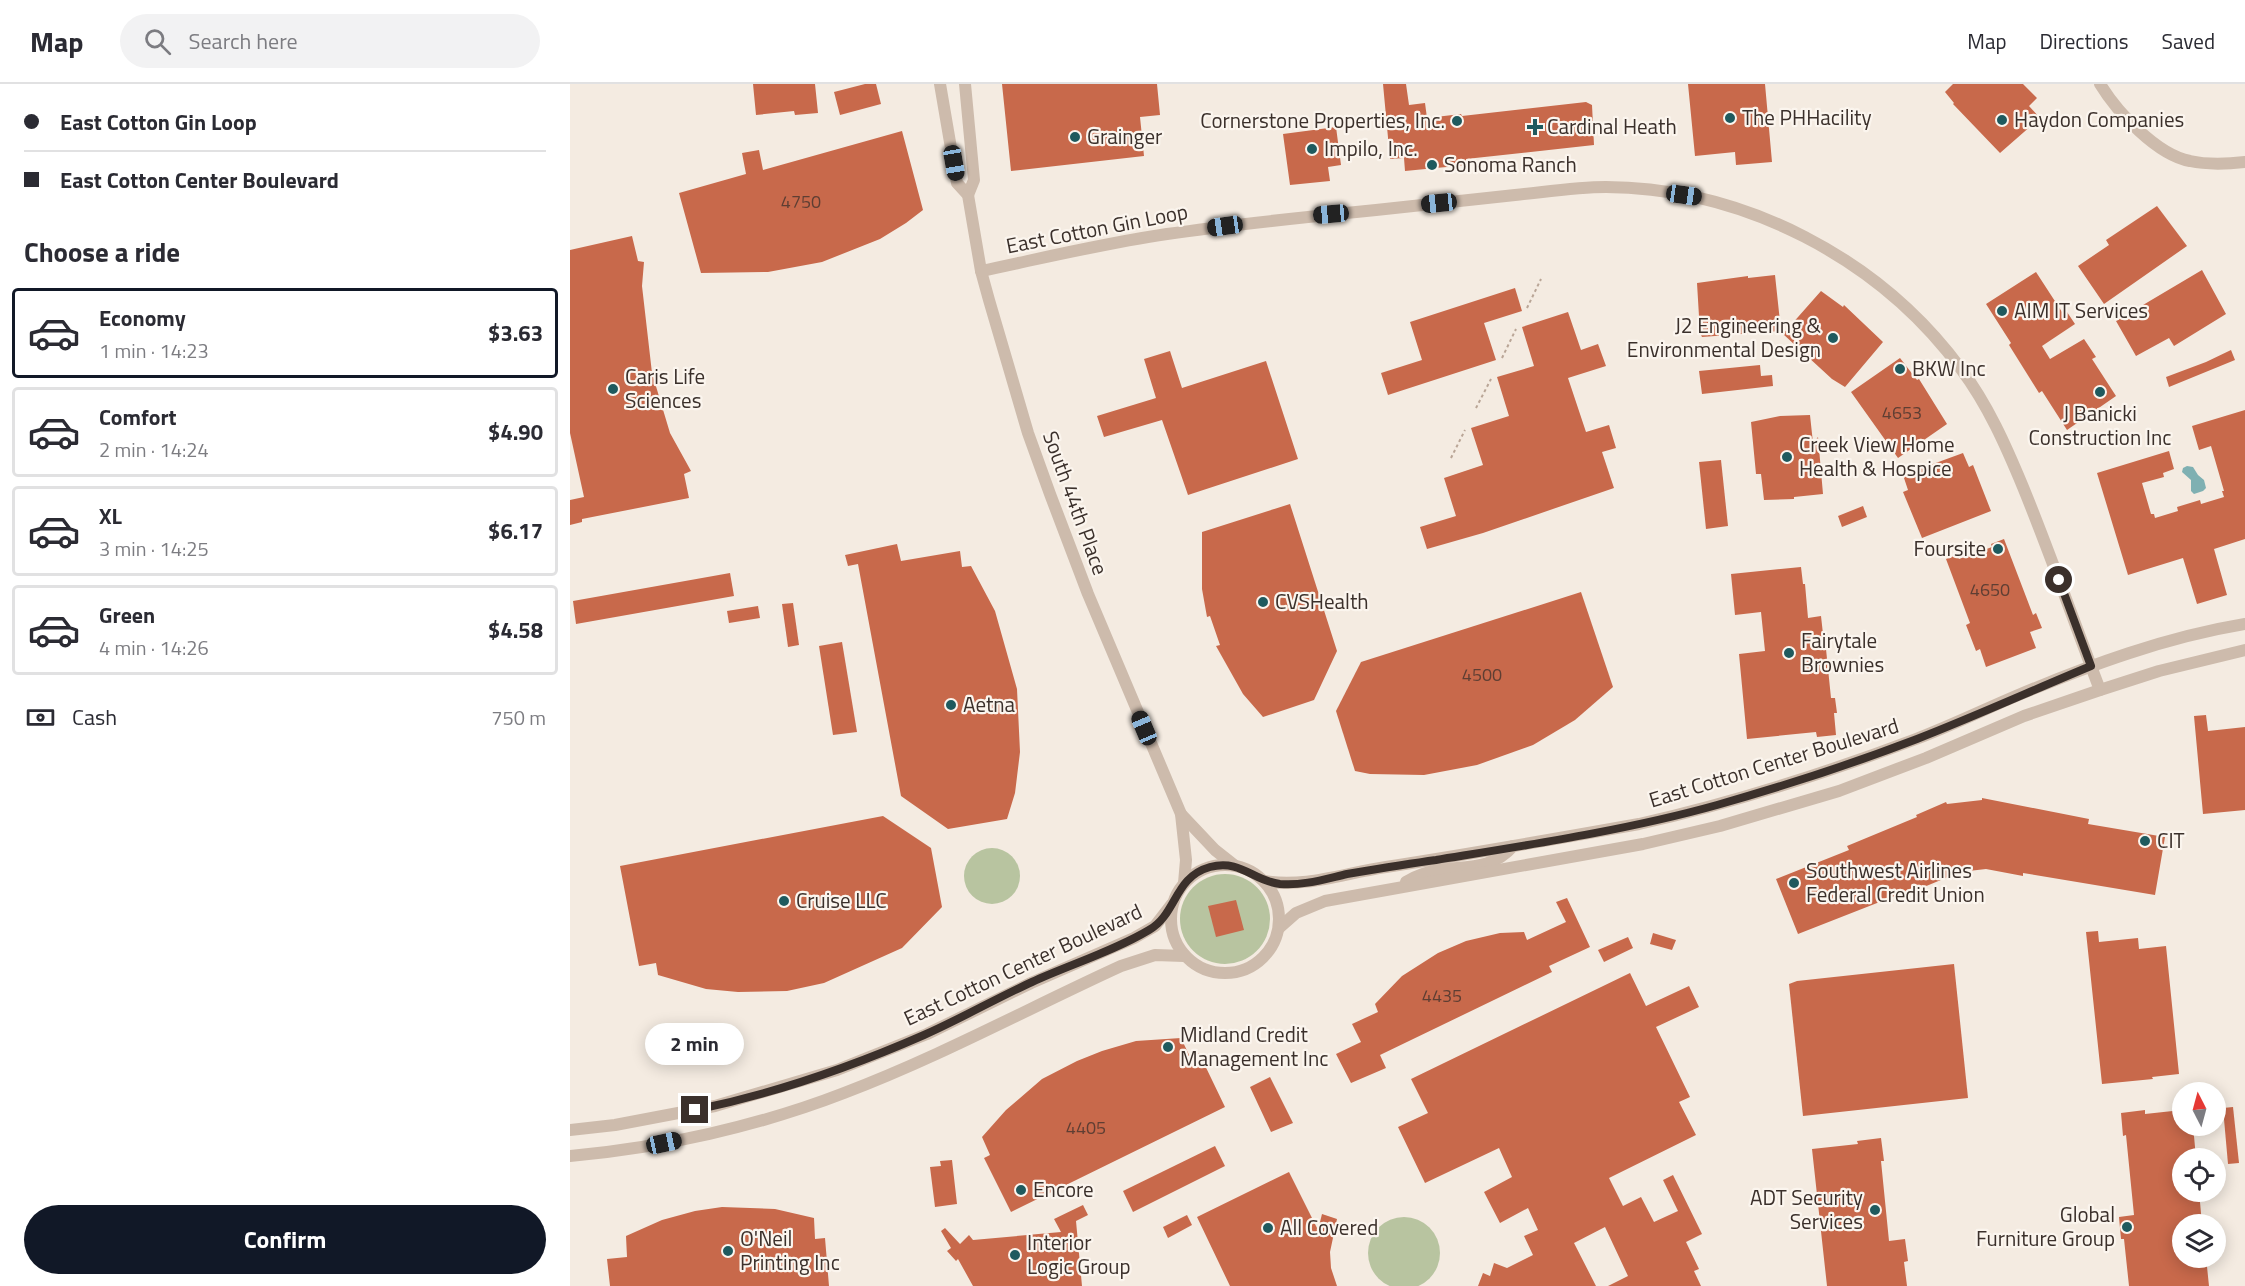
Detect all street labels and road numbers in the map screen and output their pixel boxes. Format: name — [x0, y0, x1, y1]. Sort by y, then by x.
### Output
street label: East Cotton Gin Loop — [1003, 195, 1190, 261]
street label: South 44th Place — [1035, 426, 1117, 579]
street label: East Cotton Center Boulevard — [1645, 709, 1903, 815]
street label: East Cotton Center Boulevard — [898, 895, 1147, 1033]

